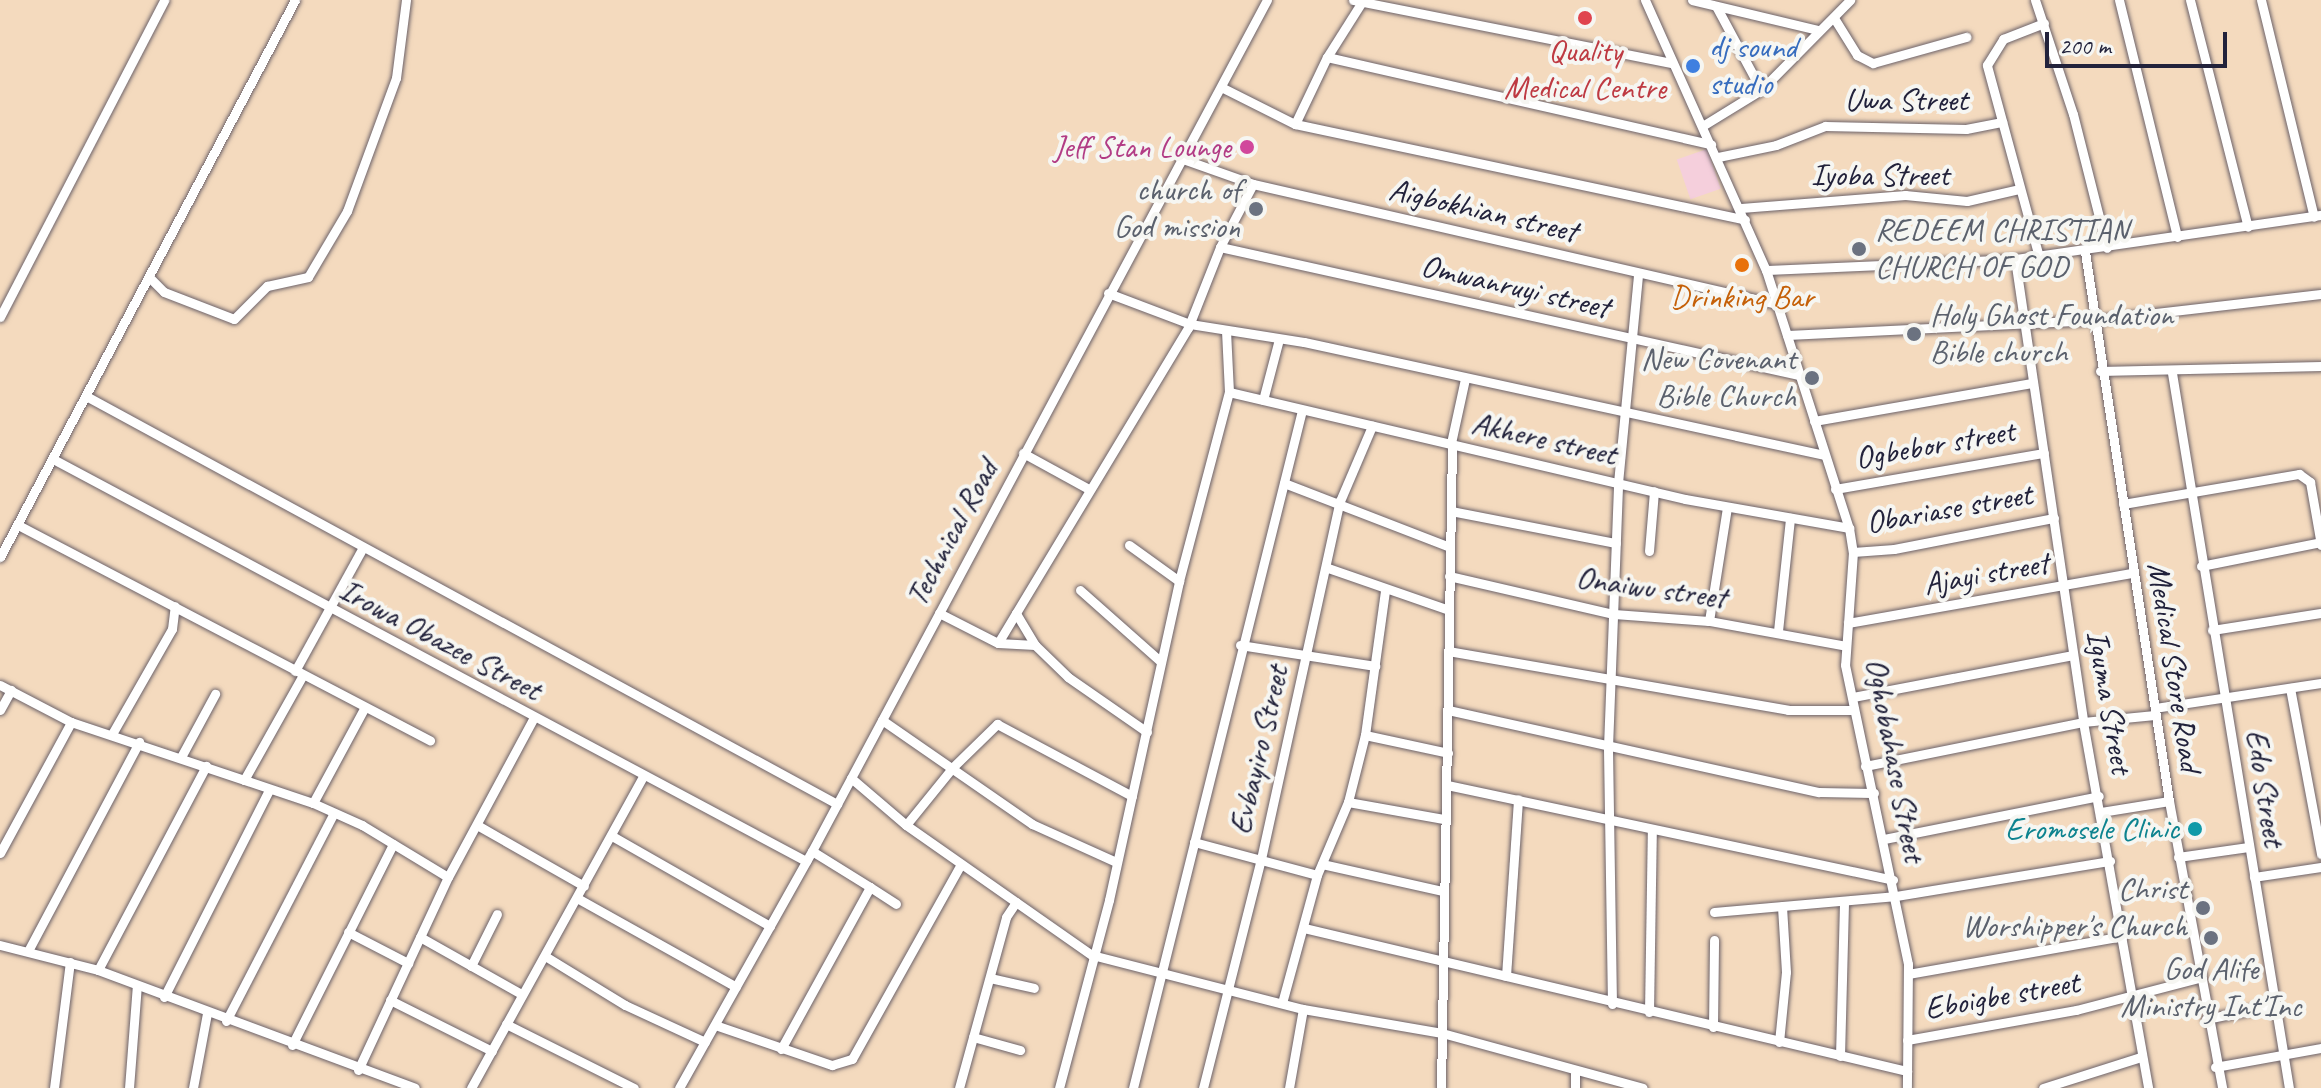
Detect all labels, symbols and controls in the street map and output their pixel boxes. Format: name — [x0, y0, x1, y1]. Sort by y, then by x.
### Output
marker: Quality Medical Centre — [1574, 7, 1596, 29]
scale bar — [2049, 16, 2231, 66]
place label: dj sound studio — [1709, 29, 1797, 104]
text: 200 m — [2059, 31, 2111, 61]
place label: Quality Medical Centre — [1504, 33, 1666, 108]
marker: dj sound studio — [1684, 57, 1702, 75]
street label: Uwa Street — [1844, 81, 1968, 119]
place label: Jeff Stan Lounge — [1052, 128, 1231, 166]
marker: Jeff Stan Lounge — [1238, 138, 1256, 156]
street label: Iyoba Street — [1811, 156, 1949, 194]
street label: Aigbokhian street — [1385, 171, 1581, 251]
place label: church of God mission — [1115, 172, 1240, 247]
marker: church of God mission — [1247, 200, 1265, 218]
place label: REDEEM CHRISTIAN CHURCH OF GOD — [1875, 212, 2129, 287]
marker: REDEEM CHRISTIAN CHURCH OF GOD — [1850, 240, 1868, 258]
street label: Omwanruyi street — [1417, 247, 1613, 327]
marker: Drinking Bar — [1733, 256, 1751, 274]
place label: Drinking Bar — [1670, 278, 1814, 316]
place label: Holy Ghost Foundation Bible church — [1930, 297, 2174, 372]
marker: Holy Ghost Foundation Bible church — [1905, 325, 1923, 343]
place label: New Covenant Bible Church — [1642, 341, 1796, 416]
marker: New Covenant Bible Church — [1803, 369, 1821, 387]
street label: Akhere street — [1468, 404, 1620, 474]
street label: Ogbebor street — [1852, 412, 2018, 478]
street label: Technical Road — [898, 454, 1006, 612]
street label: Obariase street — [1863, 476, 2035, 542]
street label: Ajayi street — [1921, 544, 2051, 604]
street label: Onaiwu street — [1574, 558, 1728, 618]
street label: Medical Store Road — [2139, 560, 2209, 774]
street label: Irowa Obazee Street — [332, 570, 548, 710]
street label: Iguma Street — [2077, 627, 2141, 777]
street label: Oghobahase Street — [1856, 655, 1934, 865]
street label: Evbayiro Street — [1221, 662, 1297, 838]
street label: Edo Street — [2237, 727, 2293, 849]
place label: Eromosele Clinic — [2005, 810, 2179, 848]
marker: Eromosele Clinic — [2186, 820, 2204, 838]
place label: Christ Worshipper's Church — [1961, 871, 2187, 946]
marker: Christ Worshipper's Church — [2194, 899, 2212, 917]
marker: God Alife Ministry Int'Inc — [2202, 929, 2220, 947]
place label: God Alife Ministry Int'Inc — [2121, 951, 2301, 1026]
street label: Eboigbe street — [1922, 964, 2082, 1028]

